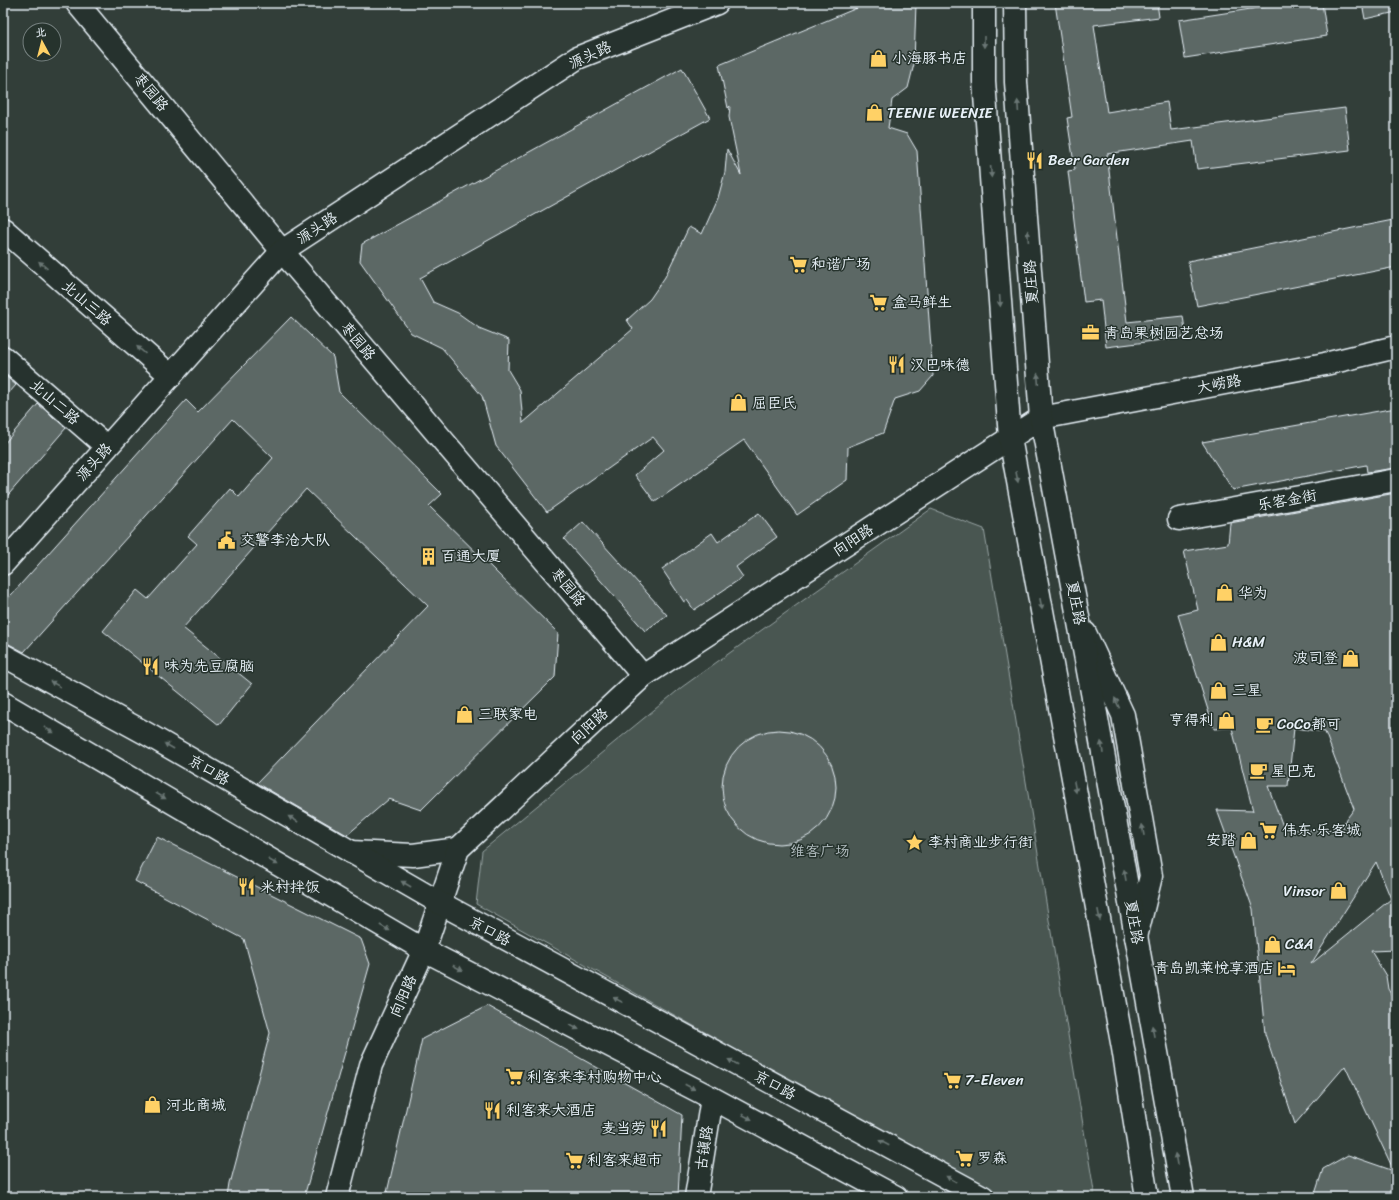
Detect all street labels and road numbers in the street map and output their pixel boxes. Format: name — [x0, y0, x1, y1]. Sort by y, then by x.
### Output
street label: 源头路 — [564, 34, 616, 76]
street label: 枣园路 — [127, 66, 175, 118]
street label: 源头路 — [291, 205, 343, 251]
street label: 夏庄路 — [1016, 259, 1046, 305]
street label: 北山三路 — [56, 274, 118, 332]
street label: 枣园路 — [334, 315, 382, 367]
street label: 大崂路 — [1194, 367, 1244, 401]
street label: 北山二路 — [24, 373, 86, 431]
street label: 源头路 — [69, 437, 119, 487]
street label: 乐客金街 — [1255, 482, 1319, 518]
street label: 向阳路 — [827, 517, 879, 563]
street label: 枣园路 — [544, 561, 592, 613]
street label: 夏庄路 — [1059, 578, 1093, 628]
street label: 向阳路 — [564, 701, 614, 751]
street label: 京口路 — [183, 747, 235, 793]
street label: 夏庄路 — [1117, 898, 1151, 946]
street label: 京口路 — [464, 909, 516, 953]
street label: 向阳路 — [382, 970, 424, 1022]
street label: 京口路 — [749, 1063, 801, 1107]
street label: 古镇路 — [688, 1124, 720, 1172]

